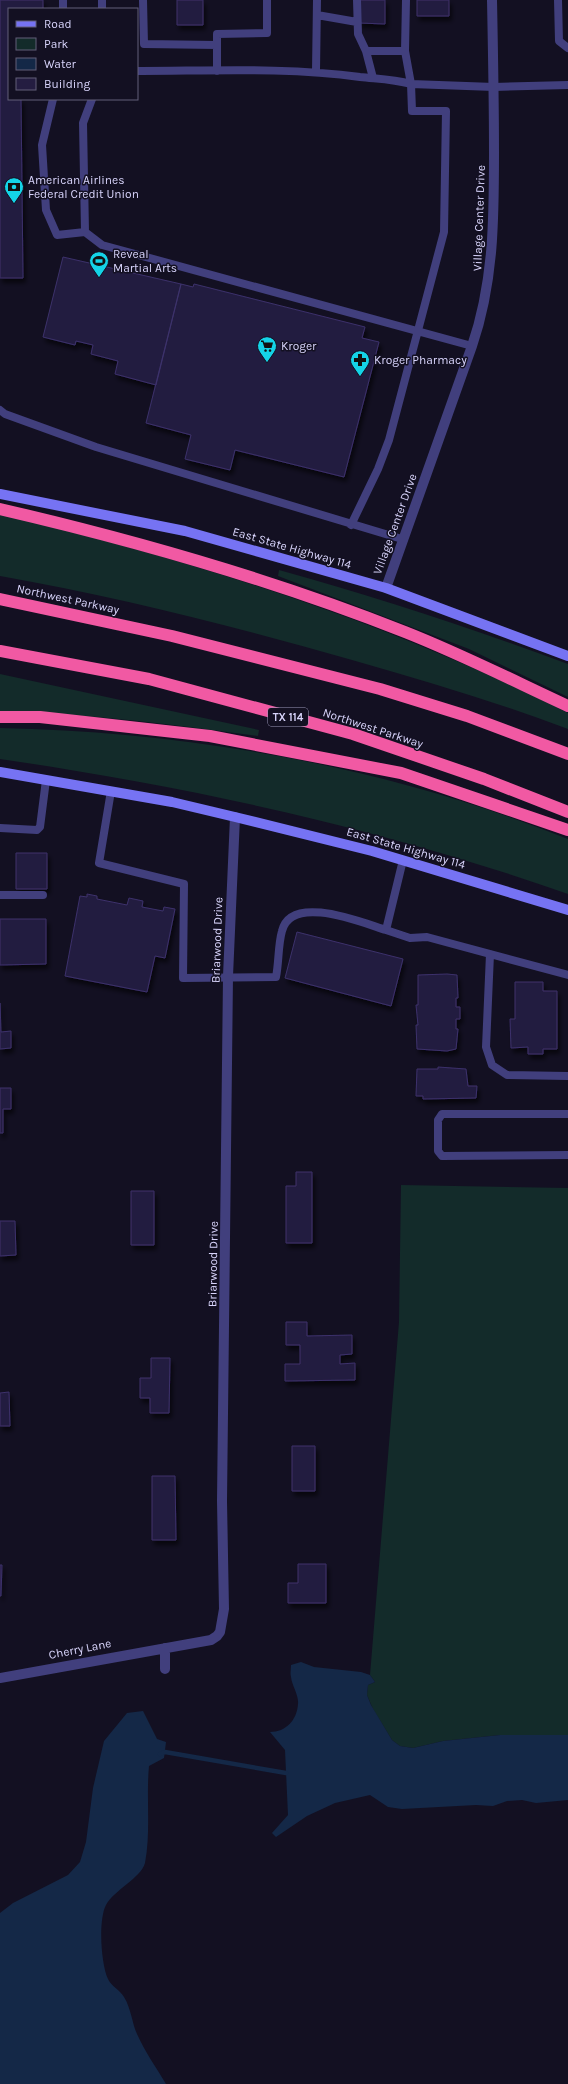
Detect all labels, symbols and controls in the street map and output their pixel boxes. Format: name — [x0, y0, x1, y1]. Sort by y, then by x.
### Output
legend — [8, 8, 138, 100]
text: Road — [44, 17, 72, 31]
text: Park — [44, 37, 69, 51]
text: Water — [44, 57, 77, 71]
text: Building — [44, 77, 91, 91]
street label: Village Center Drive — [470, 165, 488, 271]
place label: American Airlines Federal Credit Union — [28, 173, 139, 201]
bank icon: American Airlines Federal Credit Union — [3, 176, 25, 204]
place label: Reveal Martial Arts — [113, 247, 177, 275]
sports icon: Reveal Martial Arts — [88, 250, 110, 278]
supermarket icon: Kroger — [256, 335, 278, 363]
place label: Kroger — [281, 339, 317, 353]
pharmacy icon: Kroger Pharmacy — [349, 349, 371, 377]
place label: Kroger Pharmacy — [374, 353, 467, 367]
street label: Village Center Drive — [370, 472, 420, 576]
street label: East State Highway 114 — [231, 524, 353, 572]
street label: Northwest Parkway — [15, 581, 121, 617]
street label: Northwest Parkway — [321, 705, 425, 751]
road number: TX 114 — [268, 708, 308, 726]
street label: East State Highway 114 — [345, 824, 467, 872]
street label: Briarwood Drive — [209, 897, 225, 983]
street label: Briarwood Drive — [205, 1221, 221, 1307]
street label: Cherry Lane — [47, 1636, 113, 1662]

